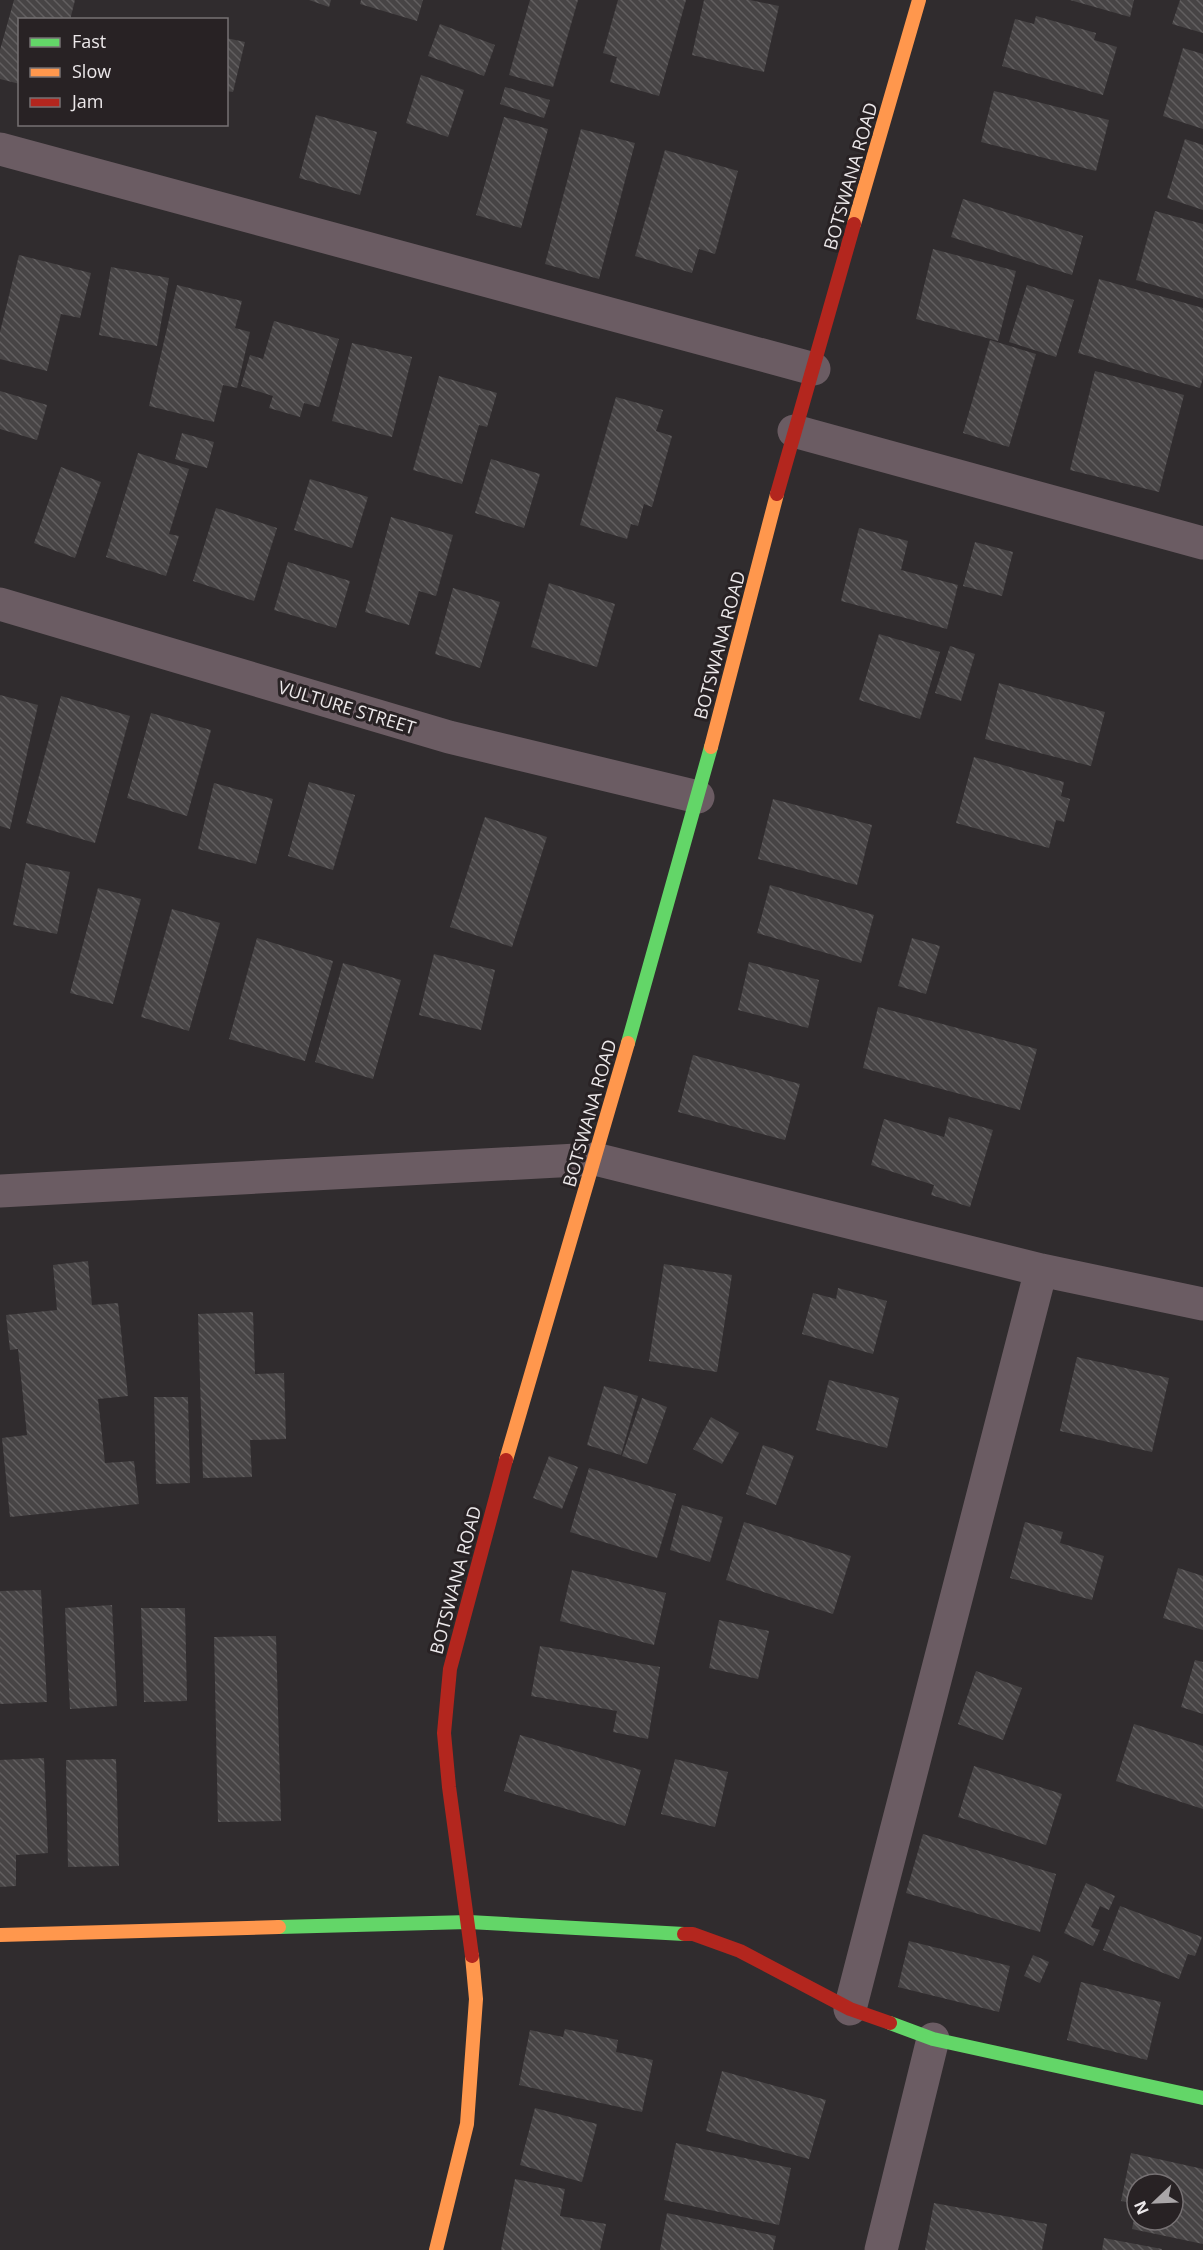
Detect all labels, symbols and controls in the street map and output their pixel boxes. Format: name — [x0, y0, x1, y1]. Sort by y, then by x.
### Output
legend — [18, 18, 228, 126]
text: Fast — [72, 29, 106, 53]
text: Slow — [72, 59, 111, 83]
text: Jam — [70, 89, 104, 113]
street label: BOTSWANA ROAD — [817, 99, 883, 253]
street label: BOTSWANA ROAD — [688, 568, 750, 722]
street label: VULTURE STREET — [275, 675, 419, 739]
street label: BOTSWANA ROAD — [556, 1036, 622, 1190]
street label: BOTSWANA ROAD — [424, 1503, 486, 1657]
north arrow — [1125, 2172, 1185, 2232]
text: N — [1129, 2198, 1154, 2218]

